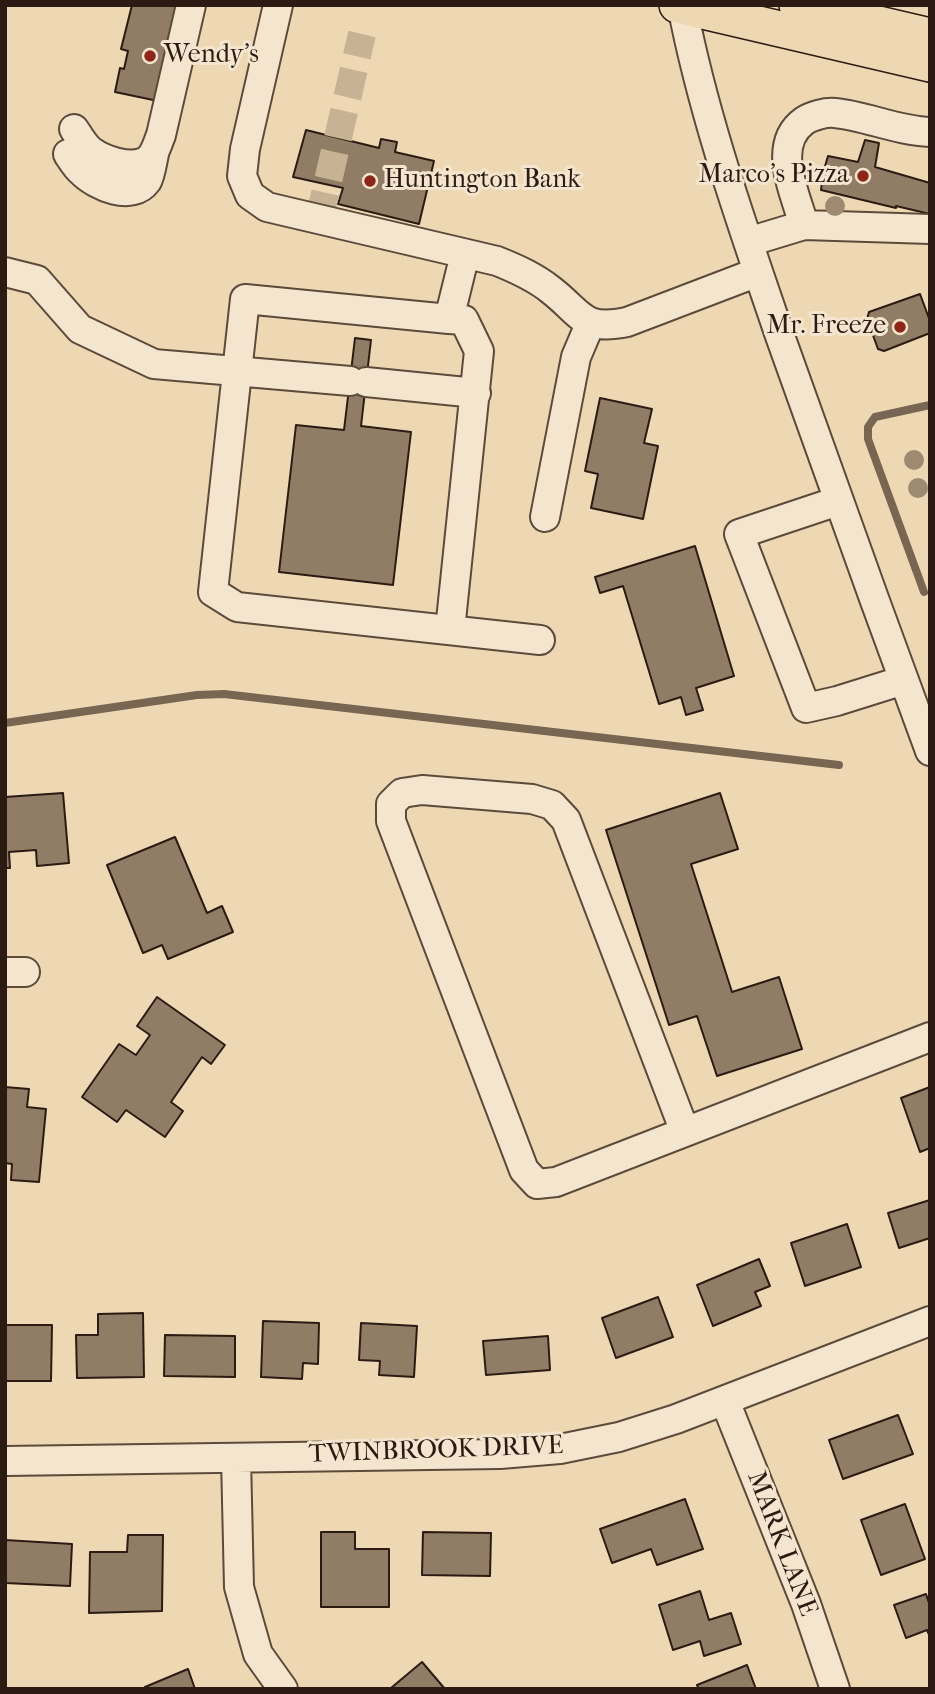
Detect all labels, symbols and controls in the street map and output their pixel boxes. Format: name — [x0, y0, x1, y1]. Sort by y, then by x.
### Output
place label: Wendy's — [164, 40, 259, 72]
marker: Wendy's — [142, 48, 158, 64]
place label: Marco's Pizza — [699, 160, 849, 192]
place label: Huntington Bank — [384, 165, 581, 197]
marker: Marco's Pizza — [855, 168, 871, 184]
marker: Huntington Bank — [362, 173, 378, 189]
place label: Mr. Freeze — [766, 311, 886, 343]
marker: Mr. Freeze — [892, 319, 908, 335]
street label: TWINBROOK DRIVE — [308, 1431, 564, 1471]
street label: MARK LANE — [739, 1467, 823, 1621]

